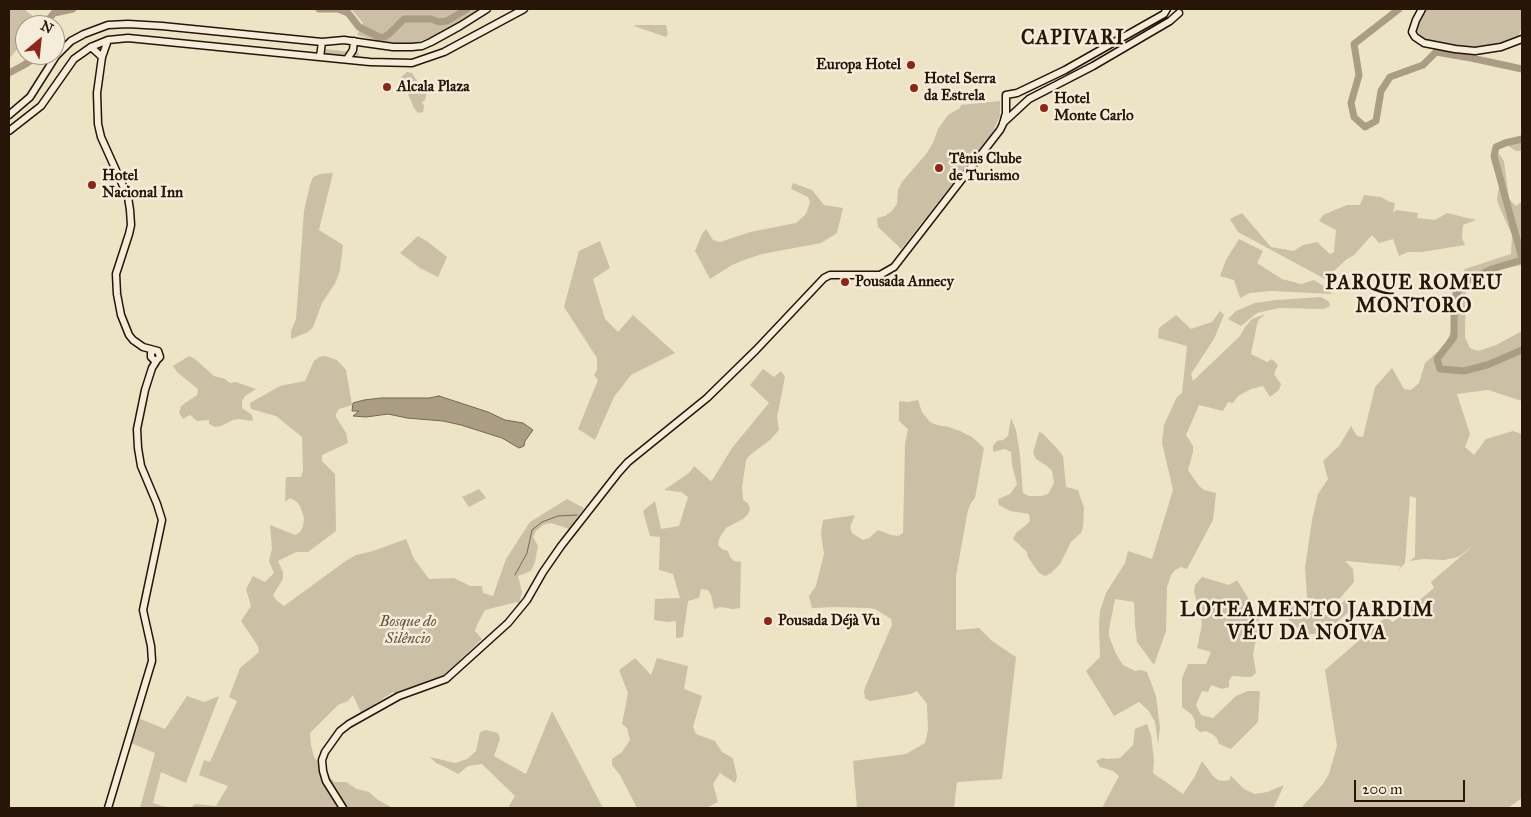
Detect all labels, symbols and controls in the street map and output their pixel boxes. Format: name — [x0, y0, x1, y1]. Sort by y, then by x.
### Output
north arrow — [15, 15, 65, 65]
text: N — [38, 17, 56, 37]
district label: CAPIVARI — [1020, 27, 1126, 51]
place label: Europa Hotel — [816, 56, 901, 74]
marker: Europa Hotel — [905, 59, 917, 71]
place label: Hotel Serra da Estrela — [924, 70, 996, 105]
place label: Alcala Plaza — [397, 78, 470, 96]
marker: Alcala Plaza — [381, 81, 393, 93]
marker: Hotel Serra da Estrela — [908, 82, 920, 94]
place label: Hotel Monte Carlo — [1054, 90, 1134, 125]
marker: Hotel Monte Carlo — [1038, 102, 1050, 114]
place label: Tênis Clube de Turismo — [949, 150, 1022, 185]
marker: Tênis Clube de Turismo — [933, 162, 945, 174]
place label: Hotel Nacional Inn — [102, 167, 183, 202]
marker: Hotel Nacional Inn — [86, 179, 98, 191]
district label: PARQUE ROMEU MONTORO — [1324, 272, 1504, 319]
place label: Pousada Annecy — [855, 273, 954, 291]
marker: Pousada Annecy — [839, 276, 851, 288]
district label: LOTEAMENTO JARDIM VÉU DA NOIVA — [1178, 599, 1436, 646]
place label: Pousada Déjà Vu — [778, 612, 880, 630]
park label: Bosque do Silêncio — [379, 613, 437, 648]
marker: Pousada Déjà Vu — [762, 615, 774, 627]
scale bar — [1356, 770, 1467, 802]
text: 200 m — [1362, 780, 1403, 798]

